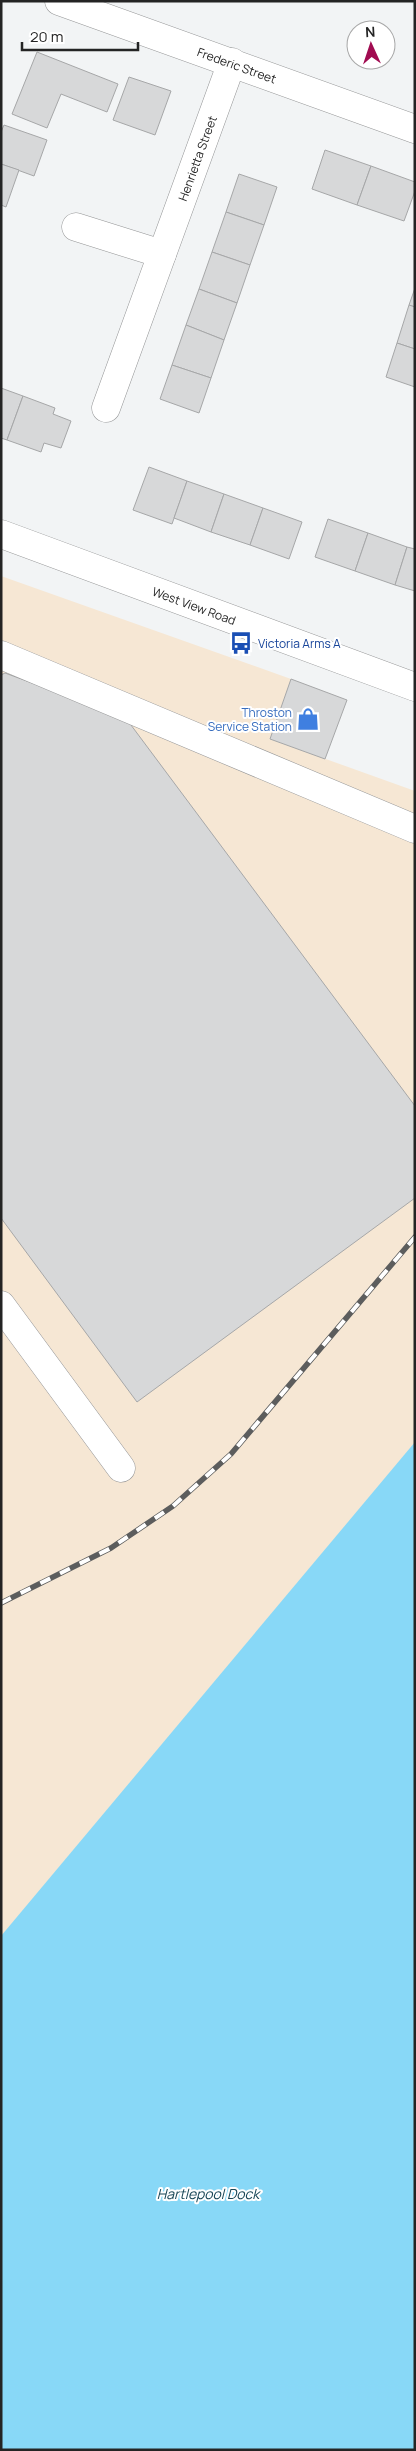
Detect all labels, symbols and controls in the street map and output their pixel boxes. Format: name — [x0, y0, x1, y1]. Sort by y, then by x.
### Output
scale bar — [22, 20, 139, 52]
north arrow — [346, 20, 396, 70]
text: N — [365, 22, 376, 41]
text: 20 m — [30, 26, 63, 47]
street label: Frederic Street — [195, 43, 279, 87]
street label: Henrietta Street — [174, 113, 220, 203]
street label: West View Road — [150, 582, 238, 629]
bus stop icon: Victoria Arms A — [228, 630, 254, 656]
place label: Victoria Arms A — [258, 635, 341, 652]
place label: Throston Service Station — [208, 704, 292, 735]
shop icon: Throston Service Station — [295, 706, 321, 732]
water label: Hartlepool Dock — [157, 2184, 261, 2203]

